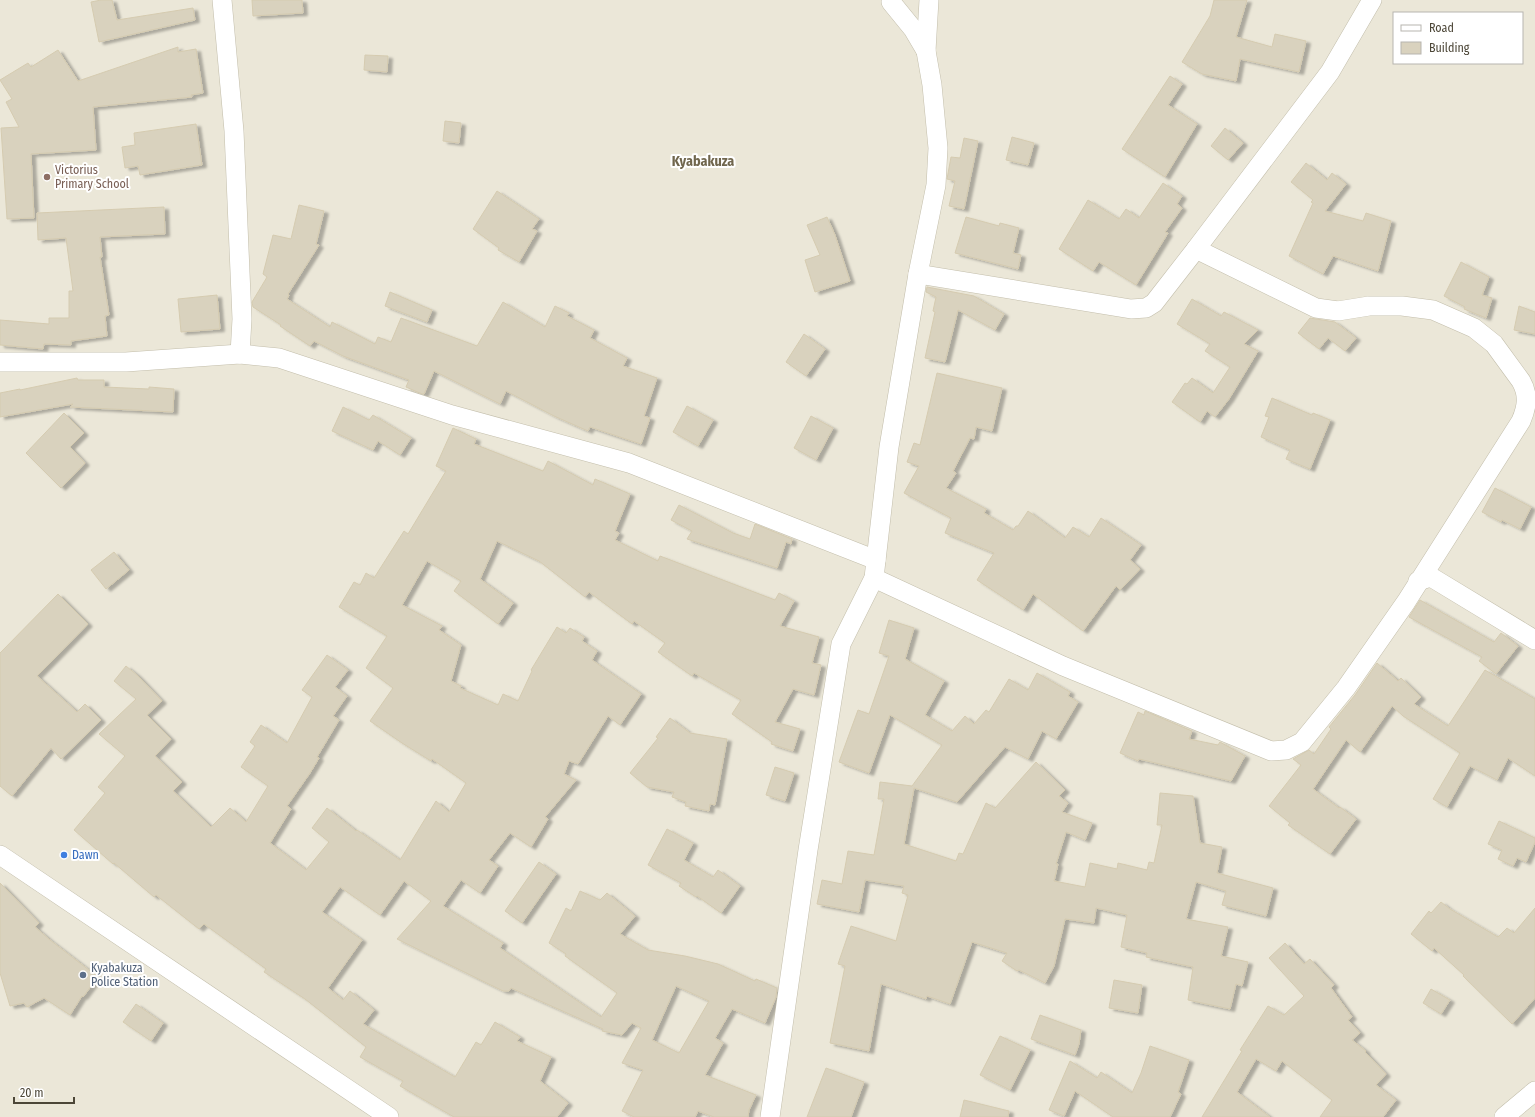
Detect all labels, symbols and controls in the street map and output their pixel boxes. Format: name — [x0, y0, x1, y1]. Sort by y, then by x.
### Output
legend — [1393, 12, 1523, 64]
text: Road — [1429, 21, 1454, 35]
text: Building — [1429, 41, 1470, 55]
district label: Kyabakuza — [672, 153, 734, 170]
place label: Victorius Primary School — [55, 163, 129, 191]
marker: Victorius Primary School — [42, 172, 52, 182]
place label: Dawn — [72, 848, 99, 862]
marker: Dawn — [59, 850, 69, 860]
place label: Kyabakuza Police Station — [91, 961, 158, 989]
marker: Kyabakuza Police Station — [78, 970, 88, 980]
scale bar — [14, 1079, 74, 1105]
text: 20 m — [20, 1086, 44, 1100]

